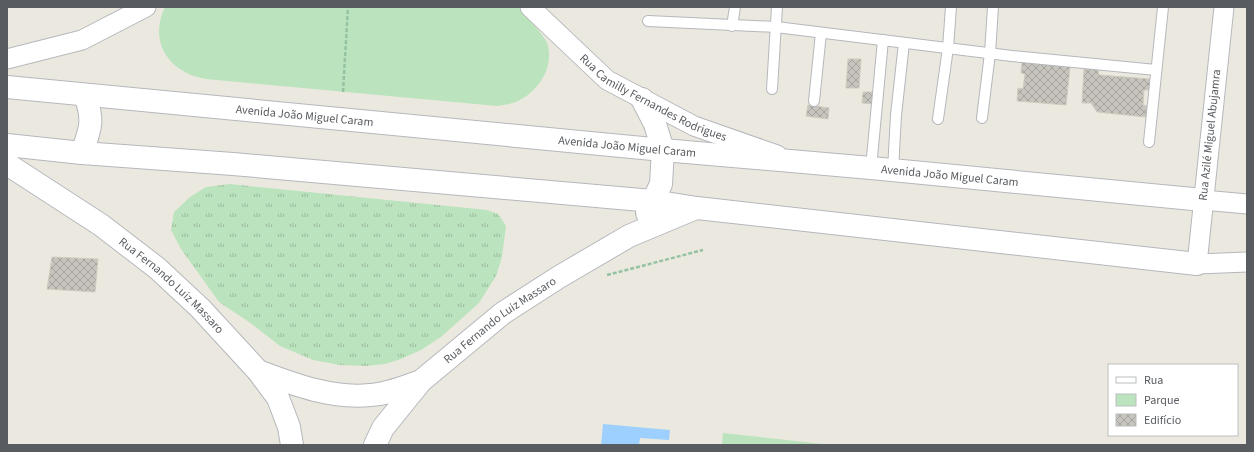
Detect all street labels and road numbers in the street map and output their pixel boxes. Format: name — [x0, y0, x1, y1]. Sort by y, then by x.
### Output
street label: Rua Camilly Fernandes Rodrigues — [576, 50, 729, 145]
street label: Rua Azilé Miguel Abujamra — [1195, 68, 1225, 202]
street label: Avenida João Miguel Caram — [235, 101, 374, 131]
street label: Avenida João Miguel Caram — [558, 131, 697, 161]
street label: Avenida João Miguel Caram — [880, 161, 1019, 191]
street label: Rua Fernando Luiz Massaro — [115, 233, 228, 337]
street label: Rua Fernando Luiz Massaro — [440, 273, 559, 367]

